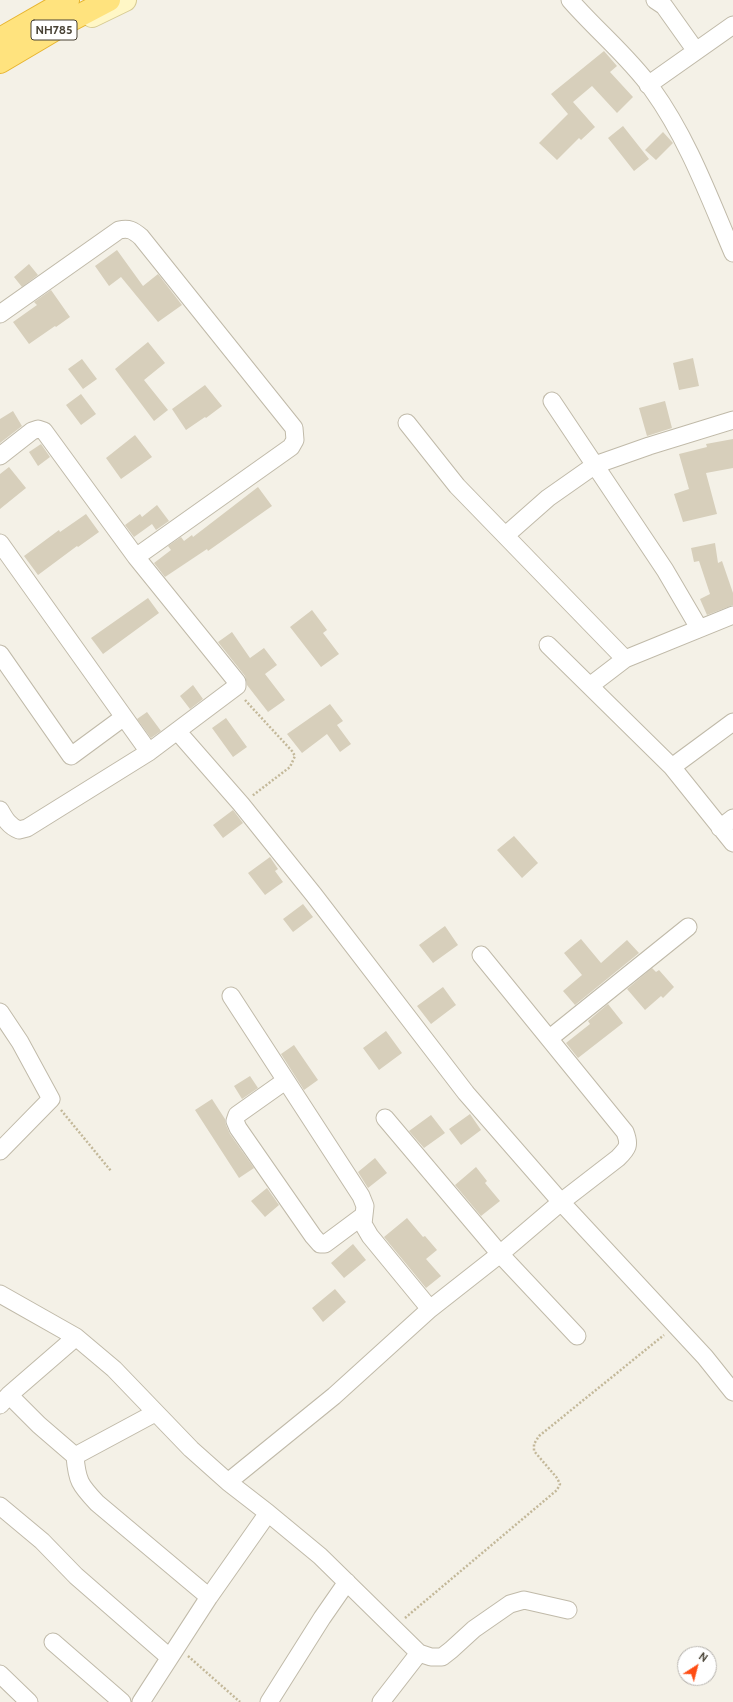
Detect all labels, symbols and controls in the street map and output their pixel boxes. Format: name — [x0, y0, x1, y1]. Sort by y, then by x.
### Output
road number: NH785 — [31, 20, 77, 40]
north arrow — [677, 1646, 717, 1686]
text: N — [696, 1649, 711, 1665]

